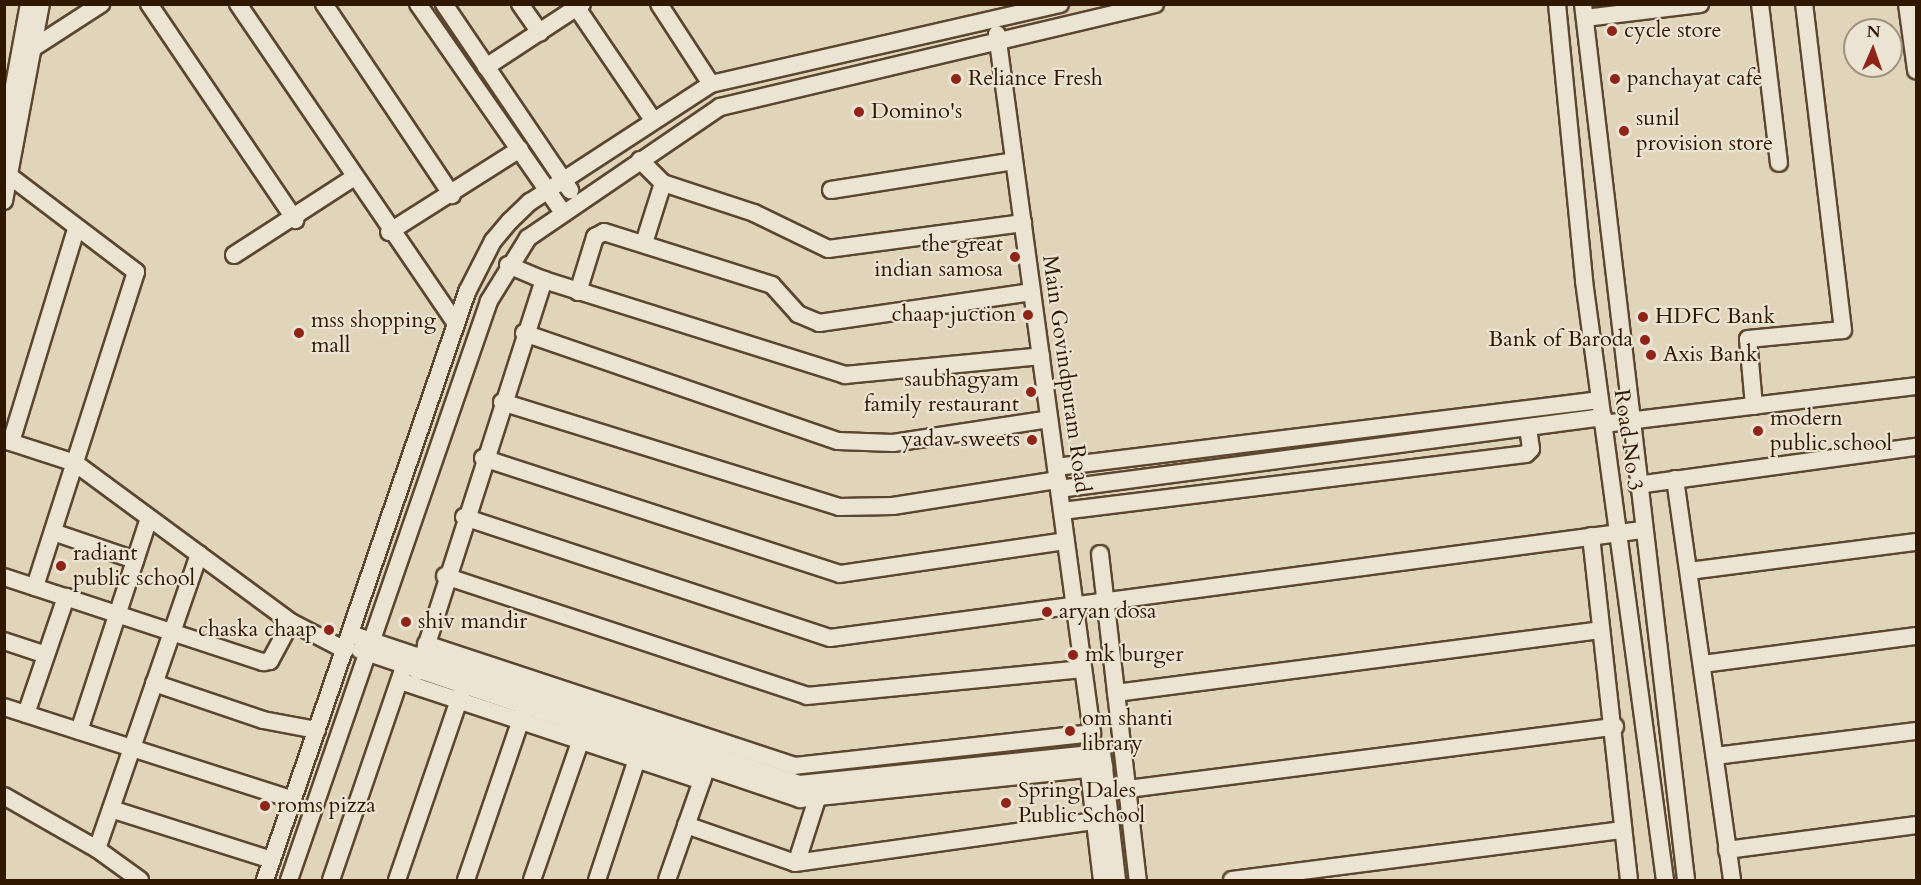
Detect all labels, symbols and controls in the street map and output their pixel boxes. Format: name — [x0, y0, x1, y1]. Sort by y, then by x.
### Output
place label: cycle store — [1624, 18, 1721, 44]
north arrow — [1843, 18, 1903, 78]
text: N — [1866, 21, 1881, 43]
marker: cycle store — [1605, 24, 1619, 38]
place label: Reliance Fresh — [968, 66, 1103, 92]
place label: panchayat cafe — [1627, 66, 1763, 92]
marker: Reliance Fresh — [949, 72, 963, 86]
marker: panchayat cafe — [1608, 72, 1622, 86]
place label: Domino's — [871, 99, 962, 125]
marker: Domino's — [852, 105, 866, 119]
place label: sunil provision store — [1636, 105, 1773, 156]
marker: sunil provision store — [1617, 124, 1631, 138]
place label: the great indian samosa — [874, 231, 1003, 282]
marker: the great indian samosa — [1008, 250, 1022, 264]
street label: Main Govindpuram Road — [1036, 253, 1096, 495]
place label: chaap juction — [891, 302, 1016, 328]
place label: HDFC Bank — [1655, 304, 1775, 330]
place label: mss shopping mall — [311, 307, 436, 358]
marker: chaap juction — [1021, 308, 1035, 322]
marker: HDFC Bank — [1636, 310, 1650, 324]
marker: mss shopping mall — [292, 326, 306, 340]
place label: Bank of Baroda — [1488, 327, 1633, 353]
marker: Bank of Baroda — [1638, 333, 1652, 347]
place label: Axis Bank — [1663, 342, 1758, 368]
marker: Axis Bank — [1644, 348, 1658, 362]
place label: saubhagyam family restaurant — [864, 366, 1019, 418]
marker: saubhagyam family restaurant — [1024, 385, 1038, 399]
street label: Road No 3 — [1608, 388, 1648, 492]
place label: modern public school — [1770, 405, 1892, 457]
marker: modern public school — [1751, 424, 1765, 438]
place label: yadav sweets — [901, 427, 1020, 453]
marker: yadav sweets — [1025, 433, 1039, 447]
place label: radiant public school — [73, 540, 195, 592]
marker: radiant public school — [54, 559, 68, 573]
place label: aryan dosa — [1059, 599, 1157, 625]
marker: aryan dosa — [1040, 605, 1054, 619]
place label: shiv mandir — [418, 609, 527, 635]
marker: shiv mandir — [399, 615, 413, 629]
place label: chaska chaap — [198, 617, 317, 643]
marker: chaska chaap — [322, 623, 336, 637]
place label: mk burger — [1085, 642, 1184, 668]
marker: mk burger — [1066, 648, 1080, 662]
place label: om shanti library — [1082, 705, 1173, 756]
marker: om shanti library — [1063, 724, 1077, 738]
place label: Spring Dales Public School — [1018, 777, 1145, 828]
place label: roms pizza — [277, 793, 376, 819]
marker: Spring Dales Public School — [999, 796, 1013, 810]
marker: roms pizza — [258, 799, 272, 813]

